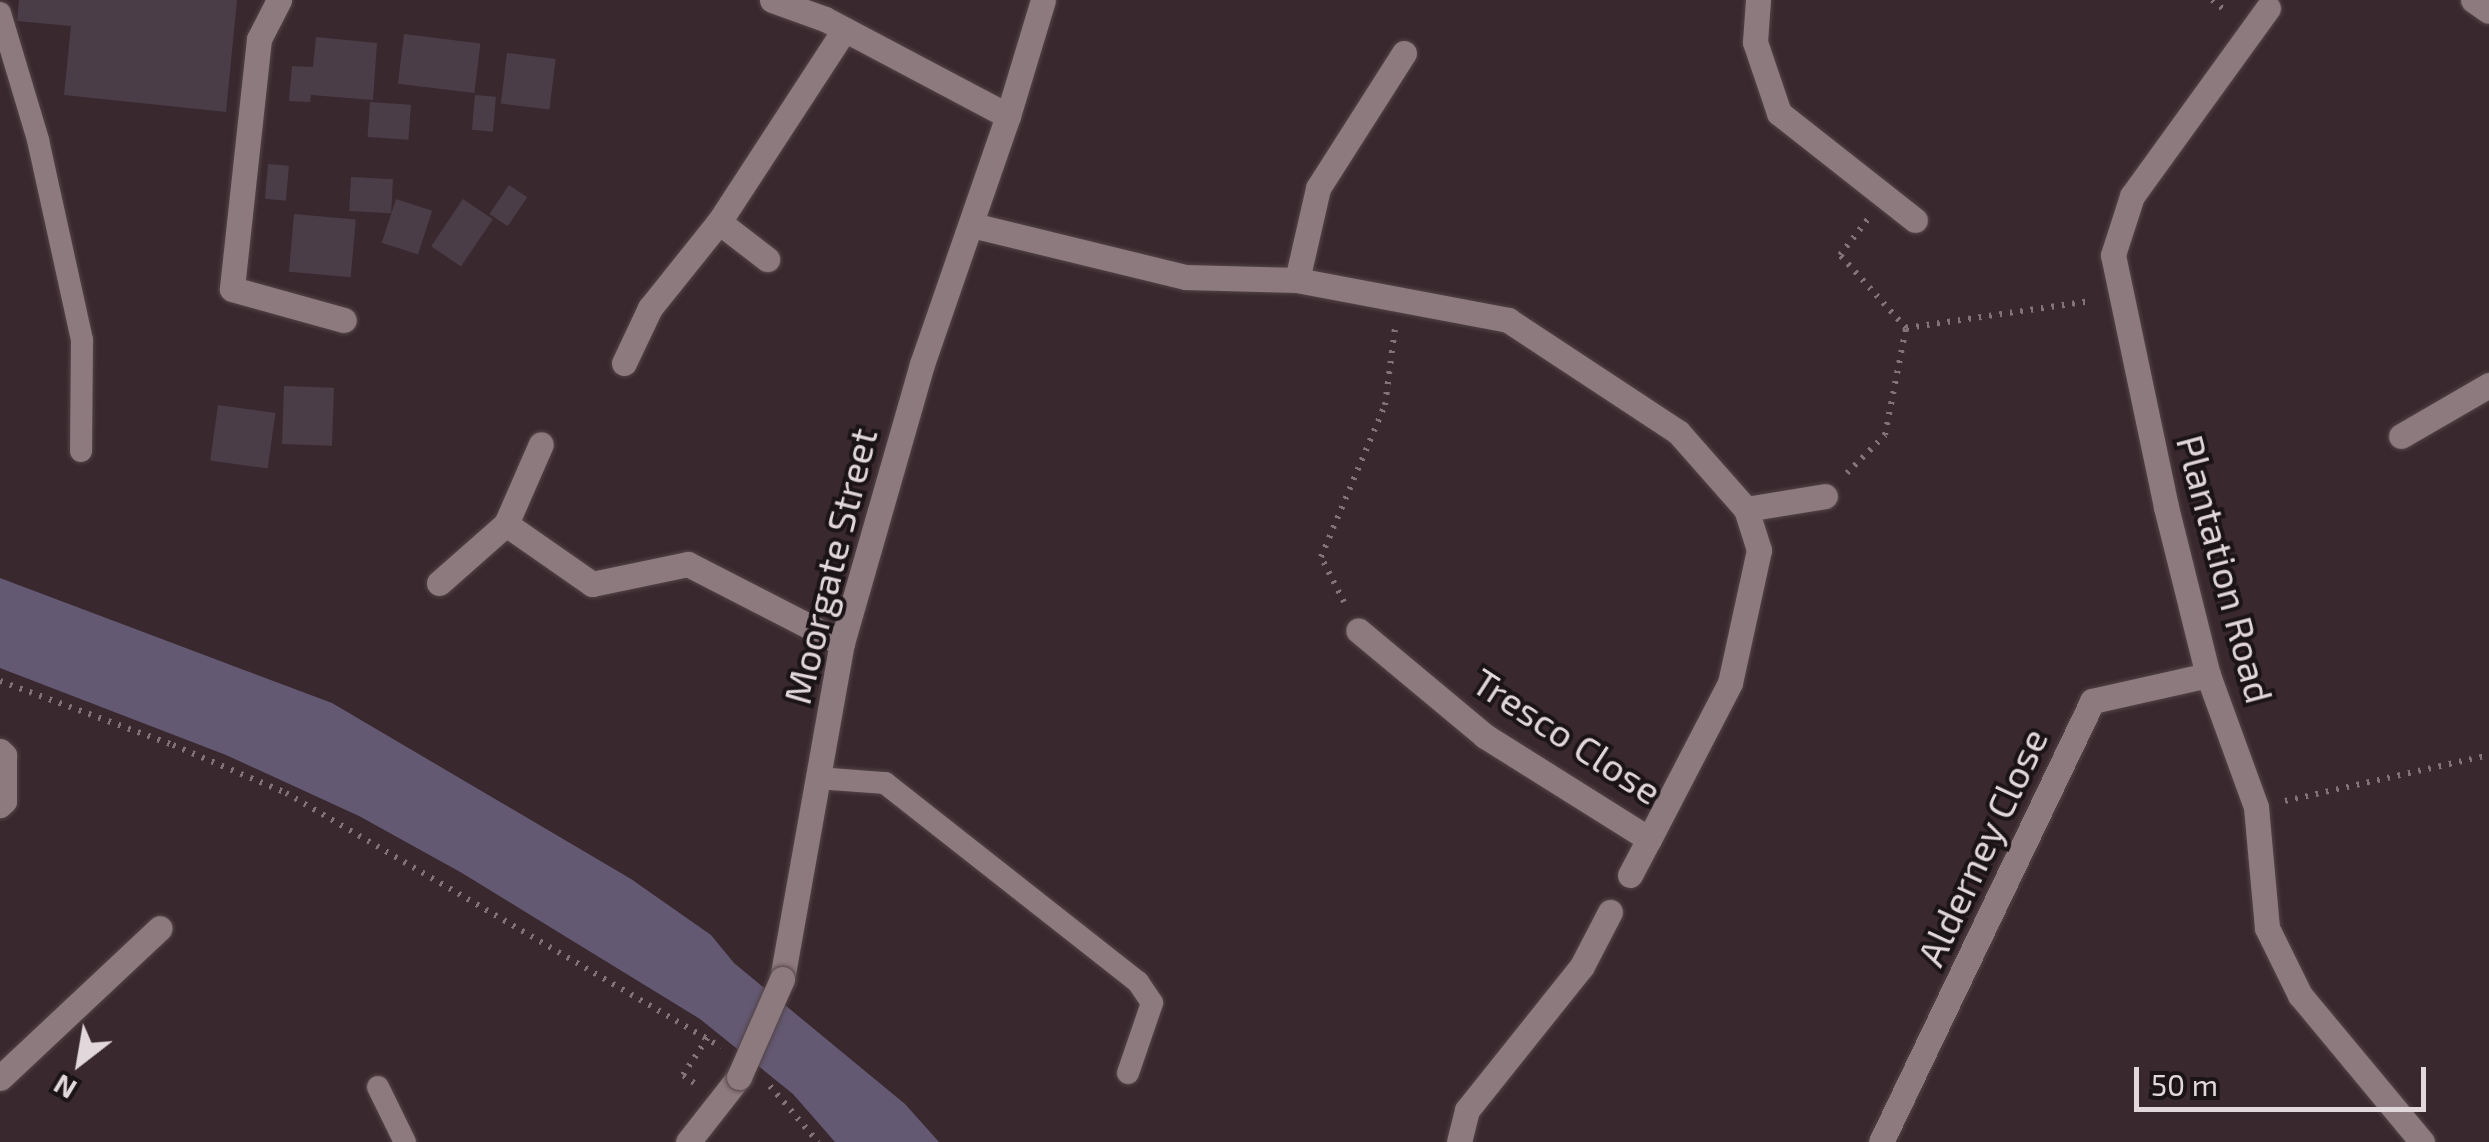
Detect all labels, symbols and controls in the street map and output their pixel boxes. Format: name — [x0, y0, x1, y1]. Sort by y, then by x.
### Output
street label: Moorgate Street — [774, 423, 886, 709]
street label: Plantation Road — [2167, 430, 2283, 708]
street label: Tresco Close — [1464, 658, 1670, 814]
street label: Alderney Close — [1907, 721, 2057, 973]
north arrow — [30, 1012, 130, 1112]
scale bar — [2139, 1047, 2432, 1109]
text: 50 m — [2151, 1066, 2218, 1102]
text: N — [47, 1068, 82, 1107]

